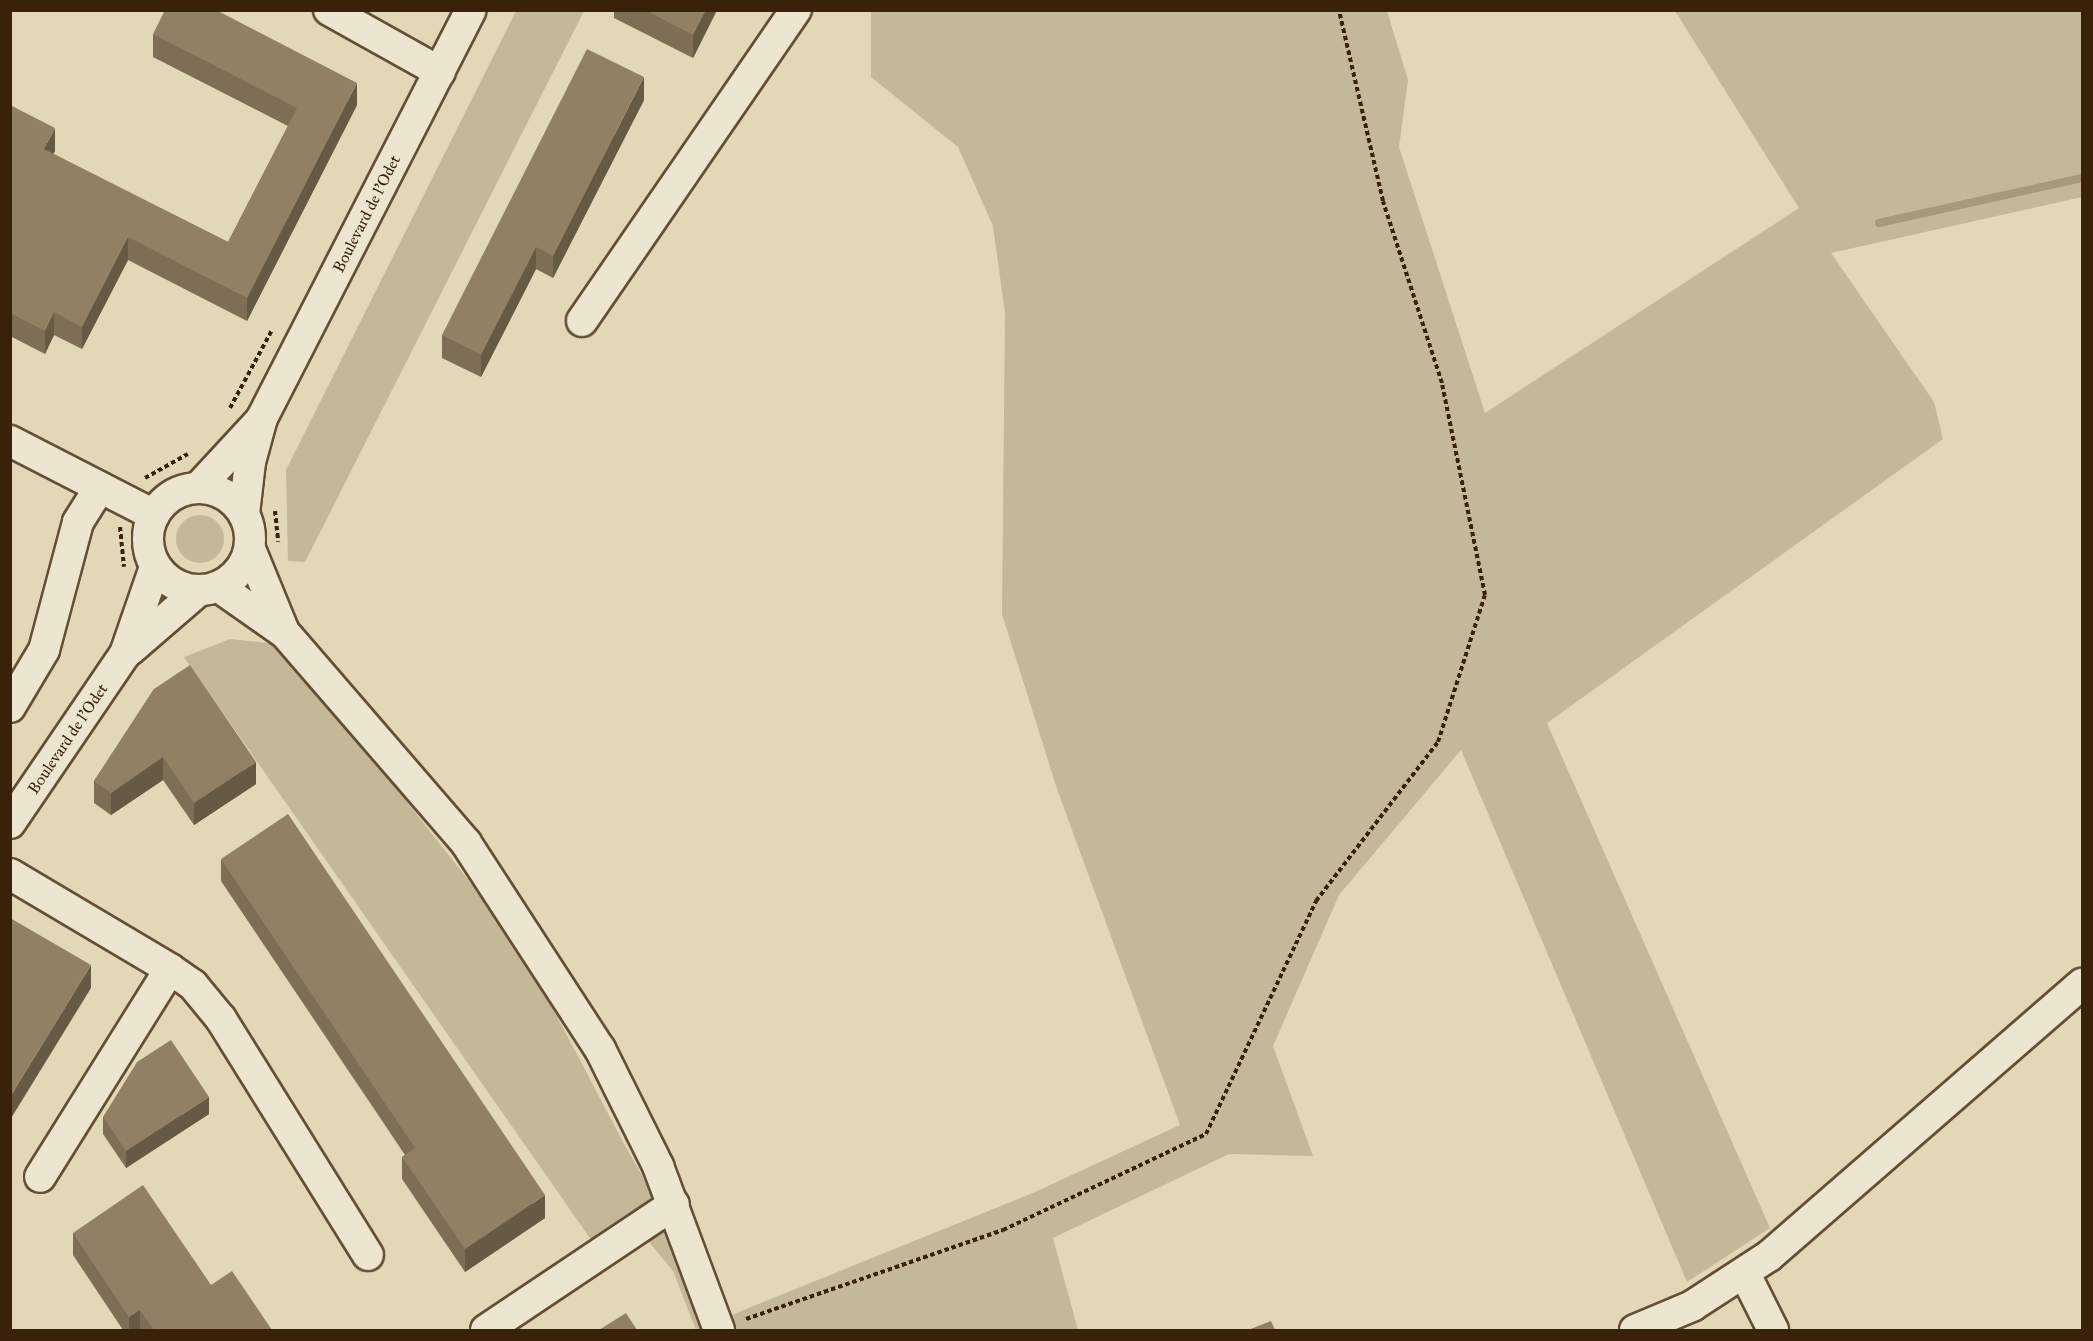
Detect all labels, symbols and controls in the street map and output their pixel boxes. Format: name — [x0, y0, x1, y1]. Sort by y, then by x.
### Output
street label: Boulevard de l'Odet — [329, 152, 405, 276]
street label: Boulevard de l'Odet — [24, 680, 112, 798]

